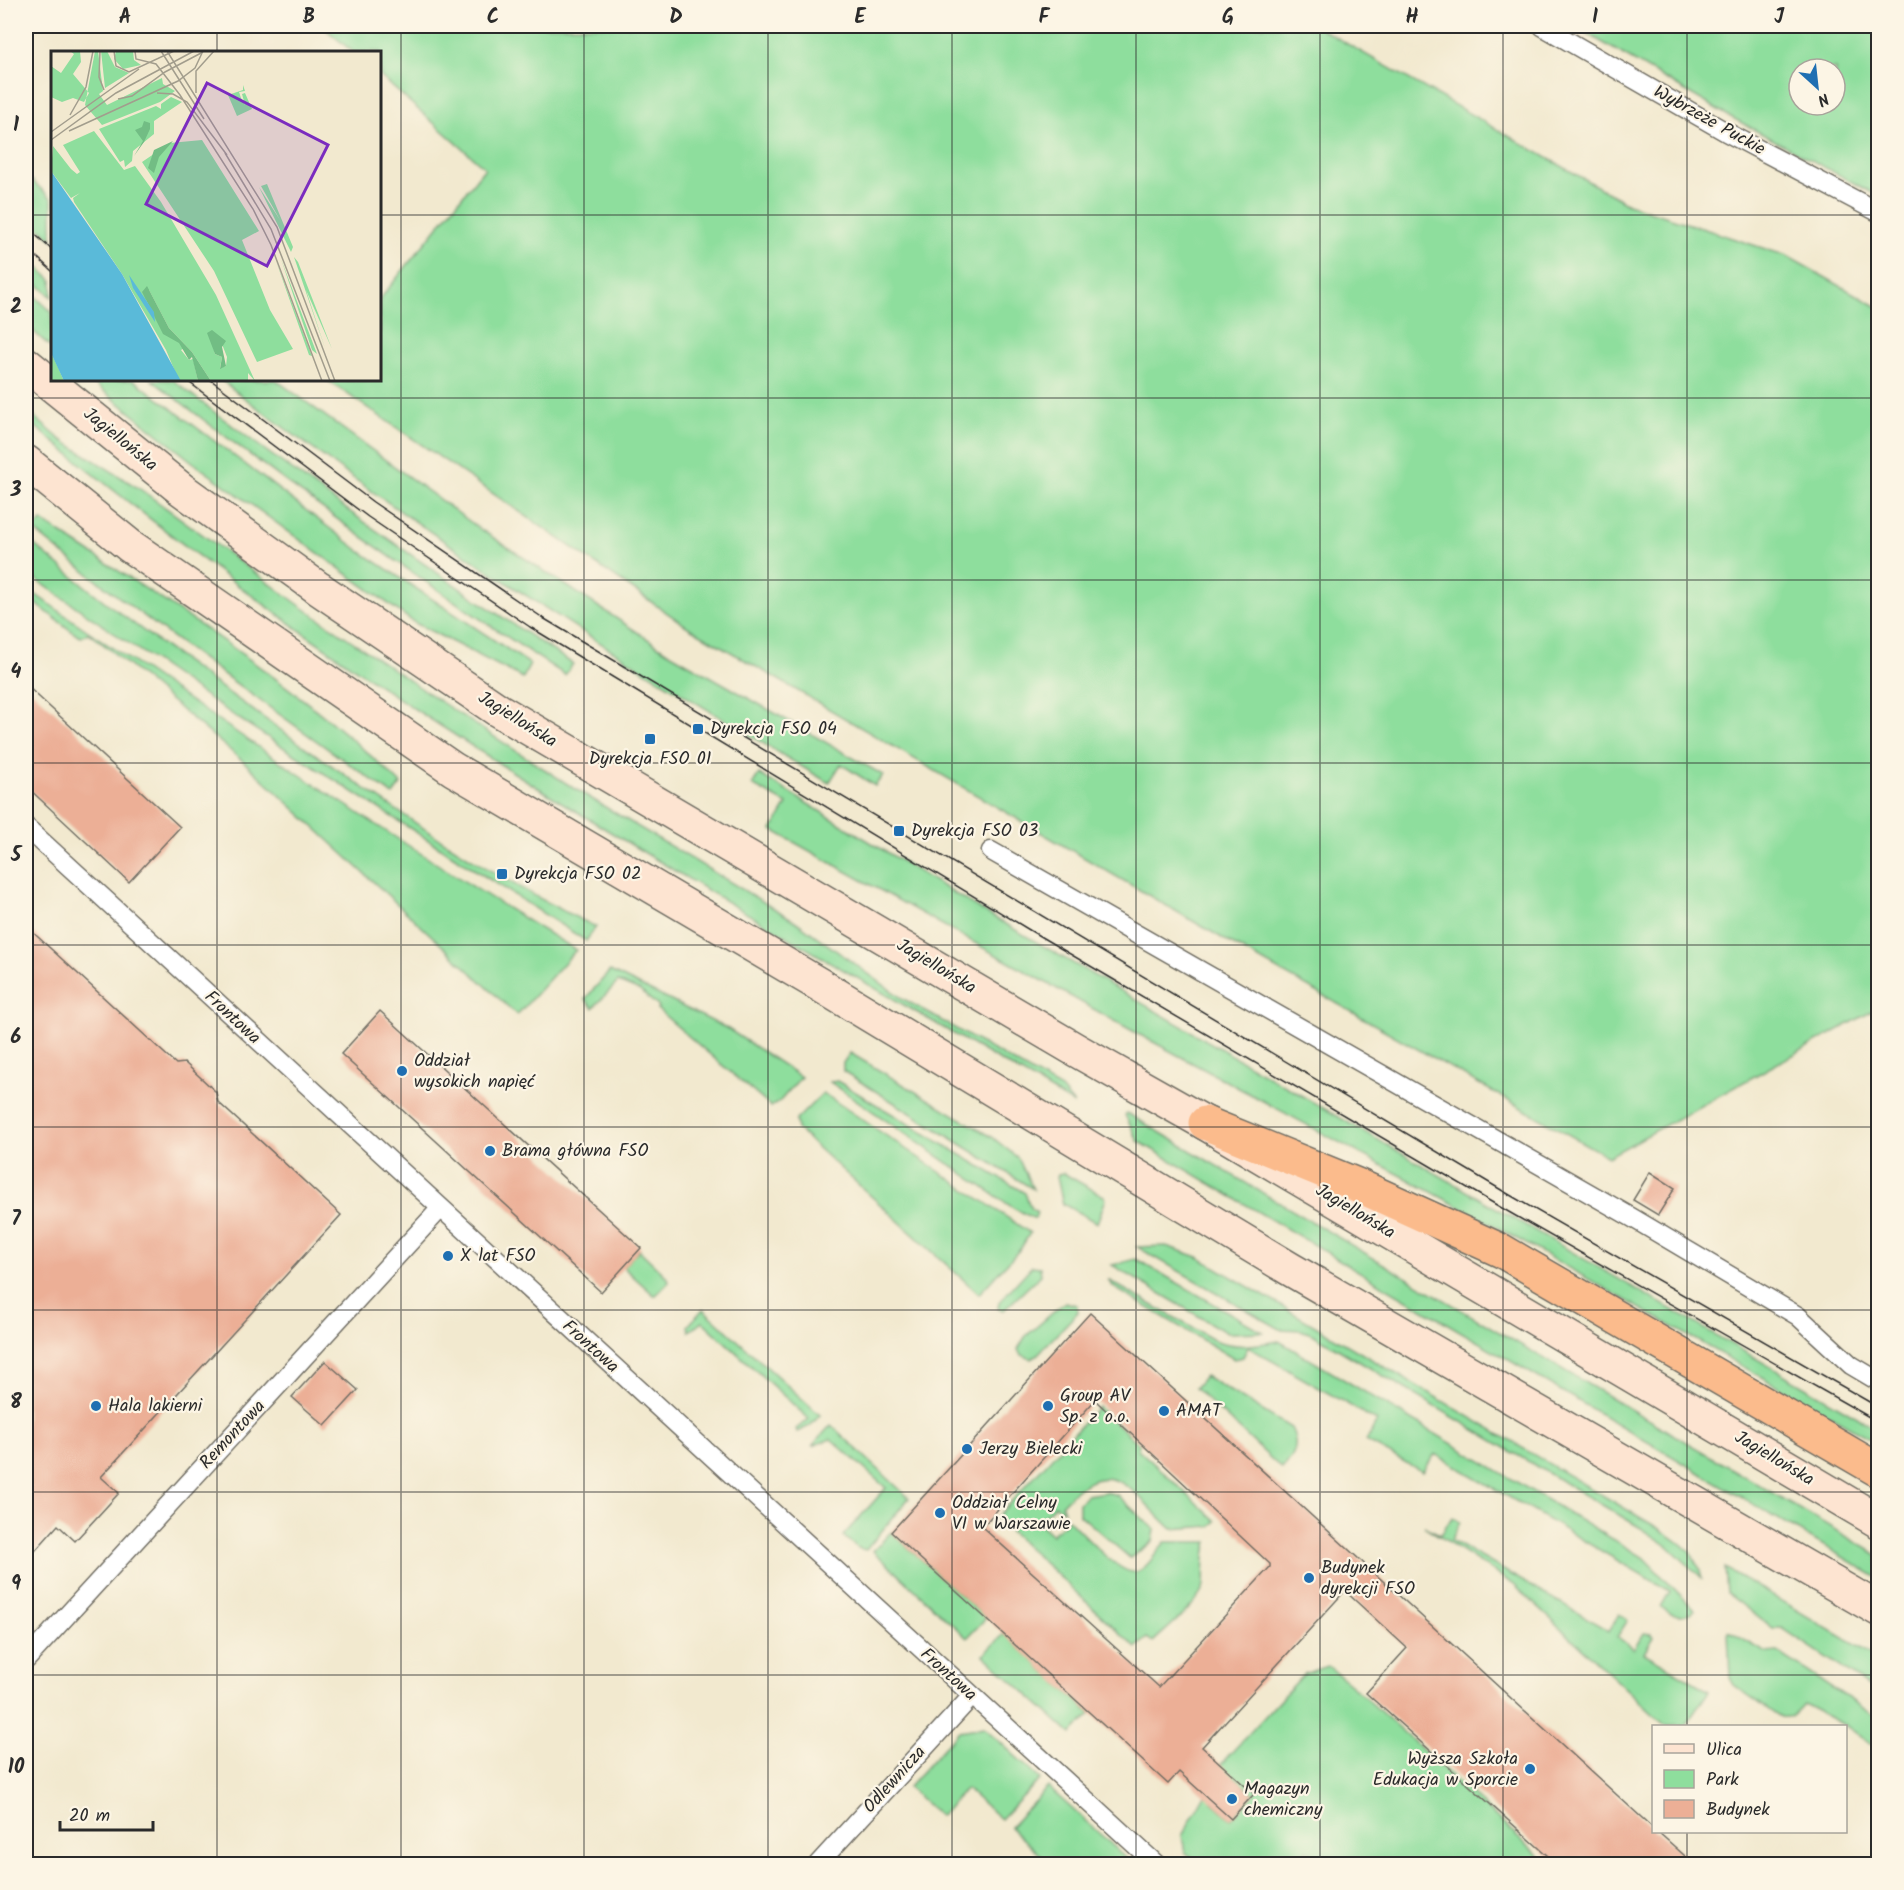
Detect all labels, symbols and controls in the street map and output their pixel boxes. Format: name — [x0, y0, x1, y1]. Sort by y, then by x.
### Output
text: A — [119, 2, 131, 34]
text: B — [303, 2, 315, 34]
text: C — [487, 2, 499, 34]
text: D — [669, 2, 683, 34]
text: E — [854, 2, 866, 34]
text: F — [1039, 2, 1051, 34]
text: G — [1222, 2, 1234, 34]
text: H — [1405, 2, 1419, 34]
text: I — [1592, 2, 1598, 34]
text: J — [1774, 2, 1785, 34]
inset map — [51, 51, 381, 381]
north arrow — [1787, 57, 1847, 117]
street label: Wybrzeże Puckie — [1648, 78, 1770, 164]
text: N — [1813, 86, 1833, 112]
text: 1 — [13, 110, 19, 142]
text: 2 — [10, 292, 22, 324]
street label: Jagiellońska — [76, 401, 164, 479]
text: 3 — [10, 475, 22, 507]
text: 4 — [11, 657, 22, 689]
street label: Jagiellońska — [472, 684, 562, 756]
place label: Dyrekcja FSO 04 — [710, 715, 837, 744]
marker: Dyrekcja FSO 04 — [691, 722, 705, 736]
marker: Dyrekcja FSO 01 — [643, 732, 657, 746]
place label: Dyrekcja FSO 01 — [589, 745, 711, 774]
place label: Dyrekcja FSO 03 — [911, 817, 1038, 846]
marker: Dyrekcja FSO 03 — [892, 824, 906, 838]
text: 5 — [10, 840, 23, 872]
place label: Dyrekcja FSO 02 — [514, 860, 641, 889]
marker: Dyrekcja FSO 02 — [495, 867, 509, 881]
street label: Jagiellońska — [890, 932, 982, 1002]
street label: Frontowa — [197, 984, 267, 1052]
text: 6 — [11, 1022, 22, 1054]
place label: Oddział wysokich napięć — [414, 1047, 536, 1097]
marker: Oddział wysokich napięć — [395, 1064, 409, 1078]
place label: Brama główna FSO — [502, 1137, 648, 1166]
marker: Brama główna FSO — [483, 1144, 497, 1158]
street label: Jagiellońska — [1309, 1177, 1401, 1247]
text: 7 — [11, 1204, 21, 1236]
place label: X lat FSO — [460, 1242, 536, 1271]
marker: X lat FSO — [441, 1249, 455, 1263]
street label: Frontowa — [555, 1313, 625, 1381]
place label: Group AV Sp. z o.o. — [1060, 1382, 1132, 1432]
text: 8 — [10, 1387, 22, 1419]
place label: Hala lakierni — [108, 1392, 203, 1421]
street label: Remontowa — [193, 1394, 273, 1476]
place label: AMAT — [1176, 1397, 1223, 1426]
marker: Hala lakierni — [89, 1399, 103, 1413]
marker: Group AV Sp. z o.o. — [1041, 1399, 1055, 1413]
marker: AMAT — [1157, 1404, 1171, 1418]
street label: Jagiellońska — [1728, 1424, 1820, 1494]
place label: Jerzy Bielecki — [979, 1435, 1083, 1464]
marker: Jerzy Bielecki — [960, 1442, 974, 1456]
place label: Oddział Celny VI w Warszawie — [952, 1489, 1071, 1539]
marker: Oddział Celny VI w Warszawie — [933, 1506, 947, 1520]
place label: Budynek dyrekcji FSO — [1321, 1554, 1415, 1604]
text: 9 — [11, 1569, 21, 1601]
marker: Budynek dyrekcji FSO — [1302, 1571, 1316, 1585]
street label: Frontowa — [913, 1641, 983, 1709]
legend — [1652, 1725, 1847, 1833]
text: Ulica — [1706, 1736, 1742, 1765]
street label: Odlewnicza — [856, 1739, 934, 1821]
place label: Wyższa Szkoła Edukacja w Sporcie — [1373, 1745, 1518, 1795]
text: 10 — [8, 1752, 25, 1784]
marker: Wyższa Szkoła Edukacja w Sporcie — [1523, 1762, 1537, 1776]
text: Park — [1706, 1766, 1739, 1795]
place label: Magazyn chemiczny — [1244, 1775, 1323, 1825]
marker: Magazyn chemiczny — [1225, 1792, 1239, 1806]
scale bar — [60, 1794, 153, 1832]
text: Budynek — [1706, 1796, 1770, 1825]
text: 20 m — [69, 1802, 110, 1831]

